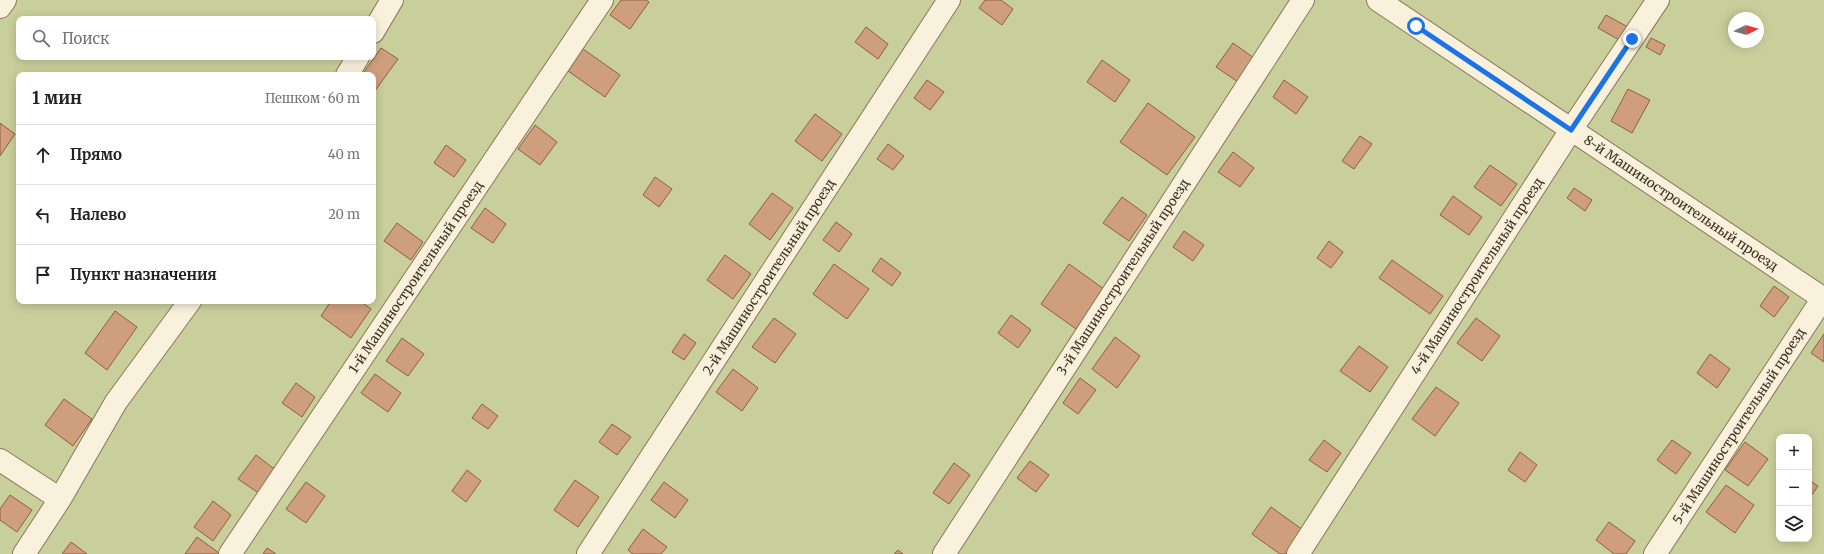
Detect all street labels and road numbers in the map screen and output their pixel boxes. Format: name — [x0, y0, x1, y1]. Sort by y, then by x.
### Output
street label: 8-й Машиностроительный проезд — [1580, 131, 1782, 275]
street label: 4-й Машиностроительный проезд — [1407, 174, 1547, 378]
street label: 2-й Машиностроительный проезд — [699, 176, 839, 378]
street label: 3-й Машиностроительный проезд — [1053, 176, 1193, 378]
street label: 1-й Машиностроительный проезд — [345, 177, 487, 377]
street label: 5-й Машиностроительный проезд — [1669, 324, 1809, 528]

